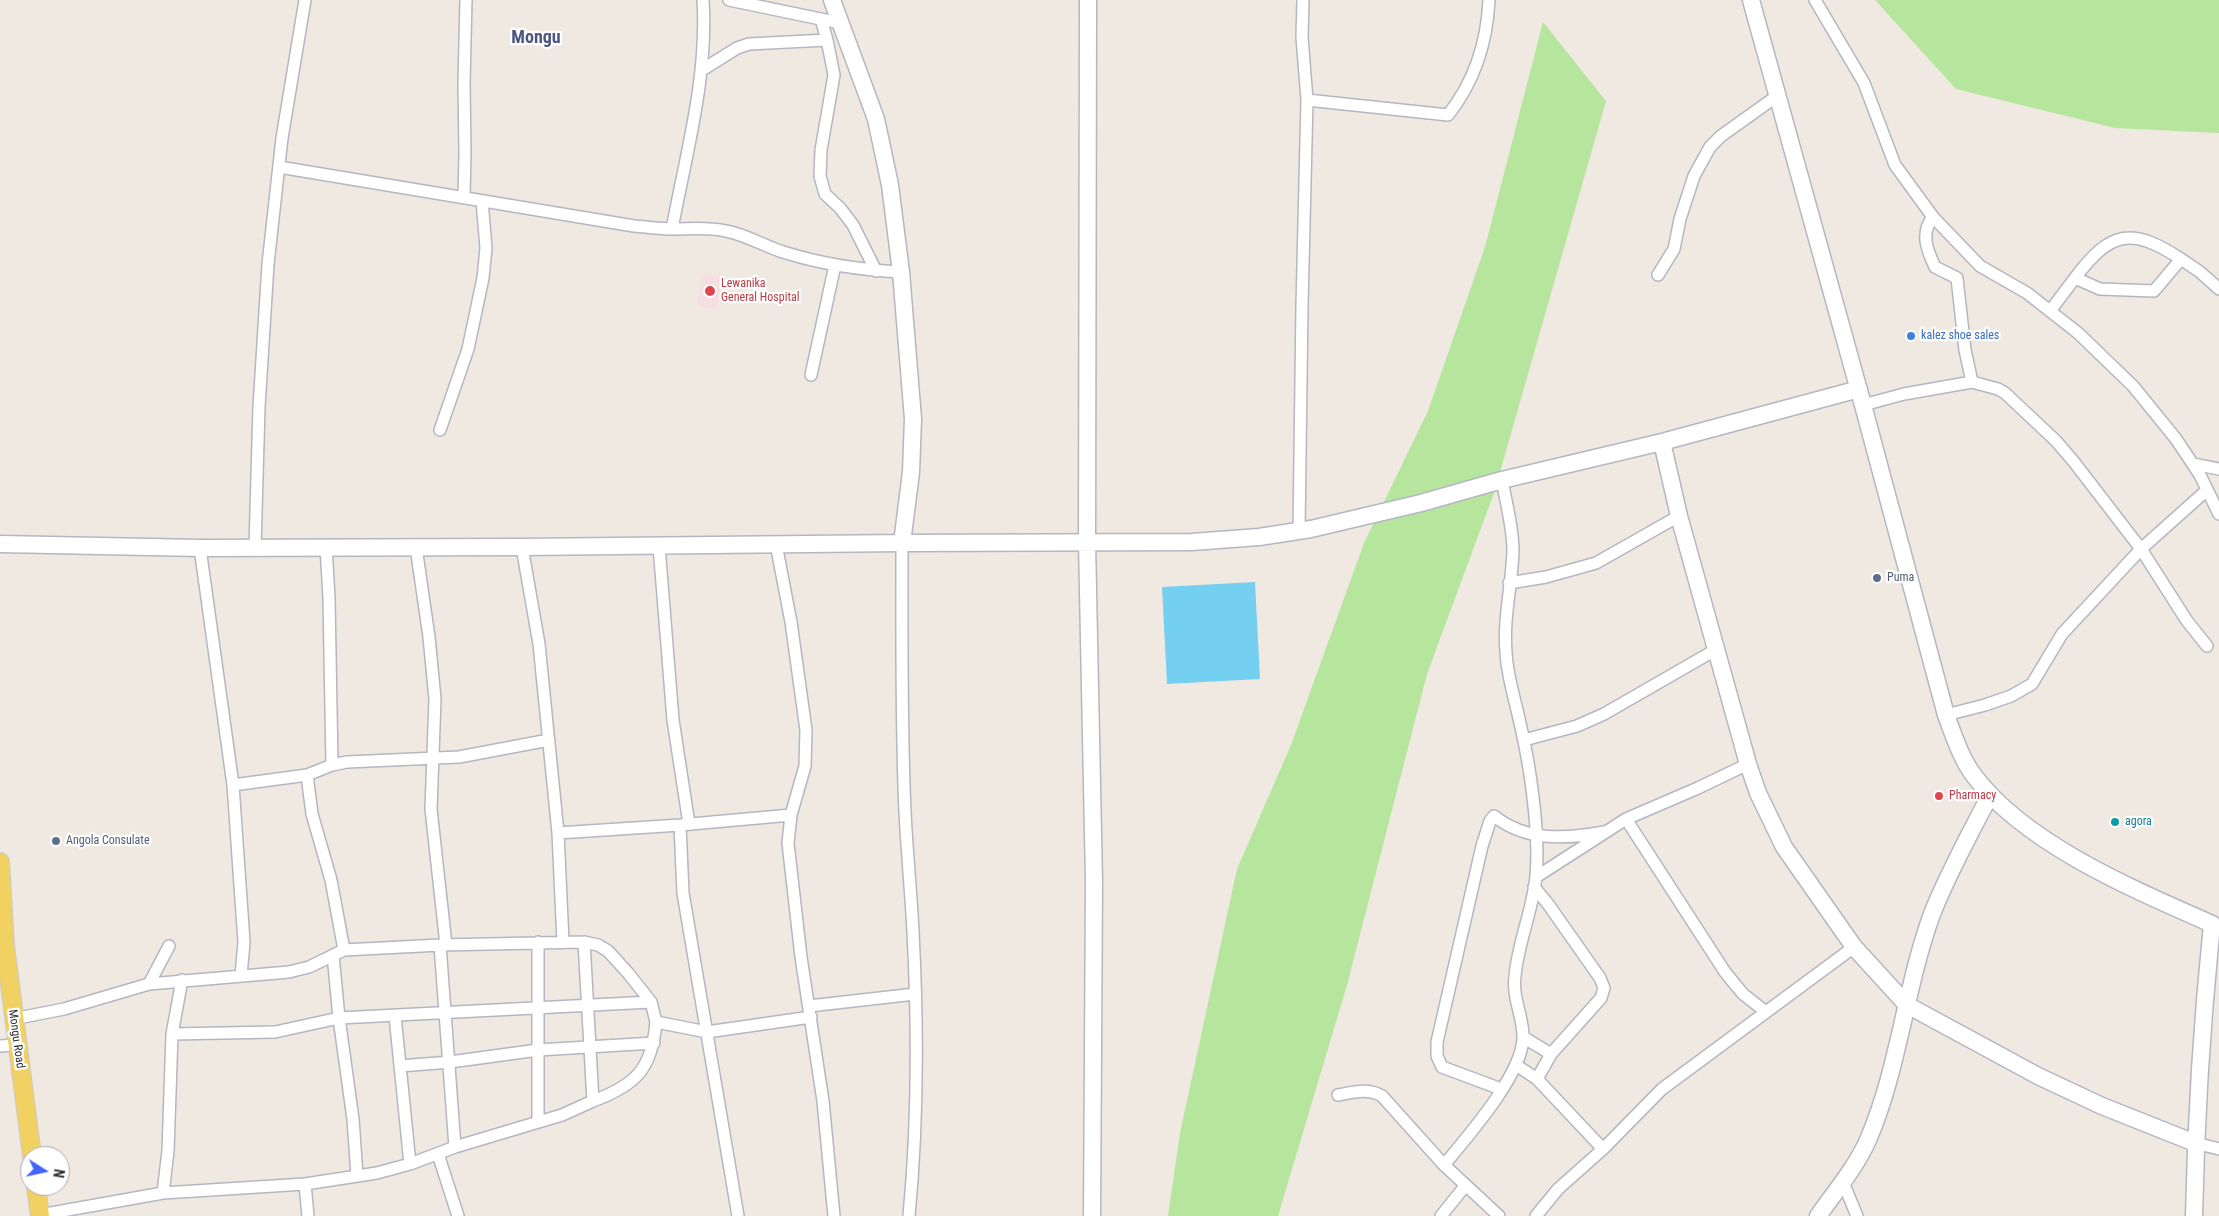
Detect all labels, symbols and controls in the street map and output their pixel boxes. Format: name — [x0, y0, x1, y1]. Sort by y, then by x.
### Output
district label: Mongu — [511, 27, 561, 49]
place label: Lewanika General Hospital — [721, 277, 799, 305]
marker: Lewanika General Hospital — [703, 284, 717, 298]
place label: kalez shoe sales — [1921, 329, 1999, 343]
marker: kalez shoe sales — [1905, 330, 1917, 342]
place label: Puma — [1887, 571, 1914, 585]
marker: Puma — [1871, 572, 1883, 584]
place label: Pharmacy — [1949, 789, 1996, 803]
marker: Pharmacy — [1933, 790, 1945, 802]
place label: agora — [2125, 815, 2152, 829]
marker: agora — [2109, 816, 2121, 828]
place label: Angola Consulate — [66, 834, 150, 848]
marker: Angola Consulate — [50, 835, 62, 847]
street label: Mongu Road — [5, 1009, 27, 1069]
north arrow — [20, 1146, 70, 1196]
text: N — [50, 1168, 67, 1179]

